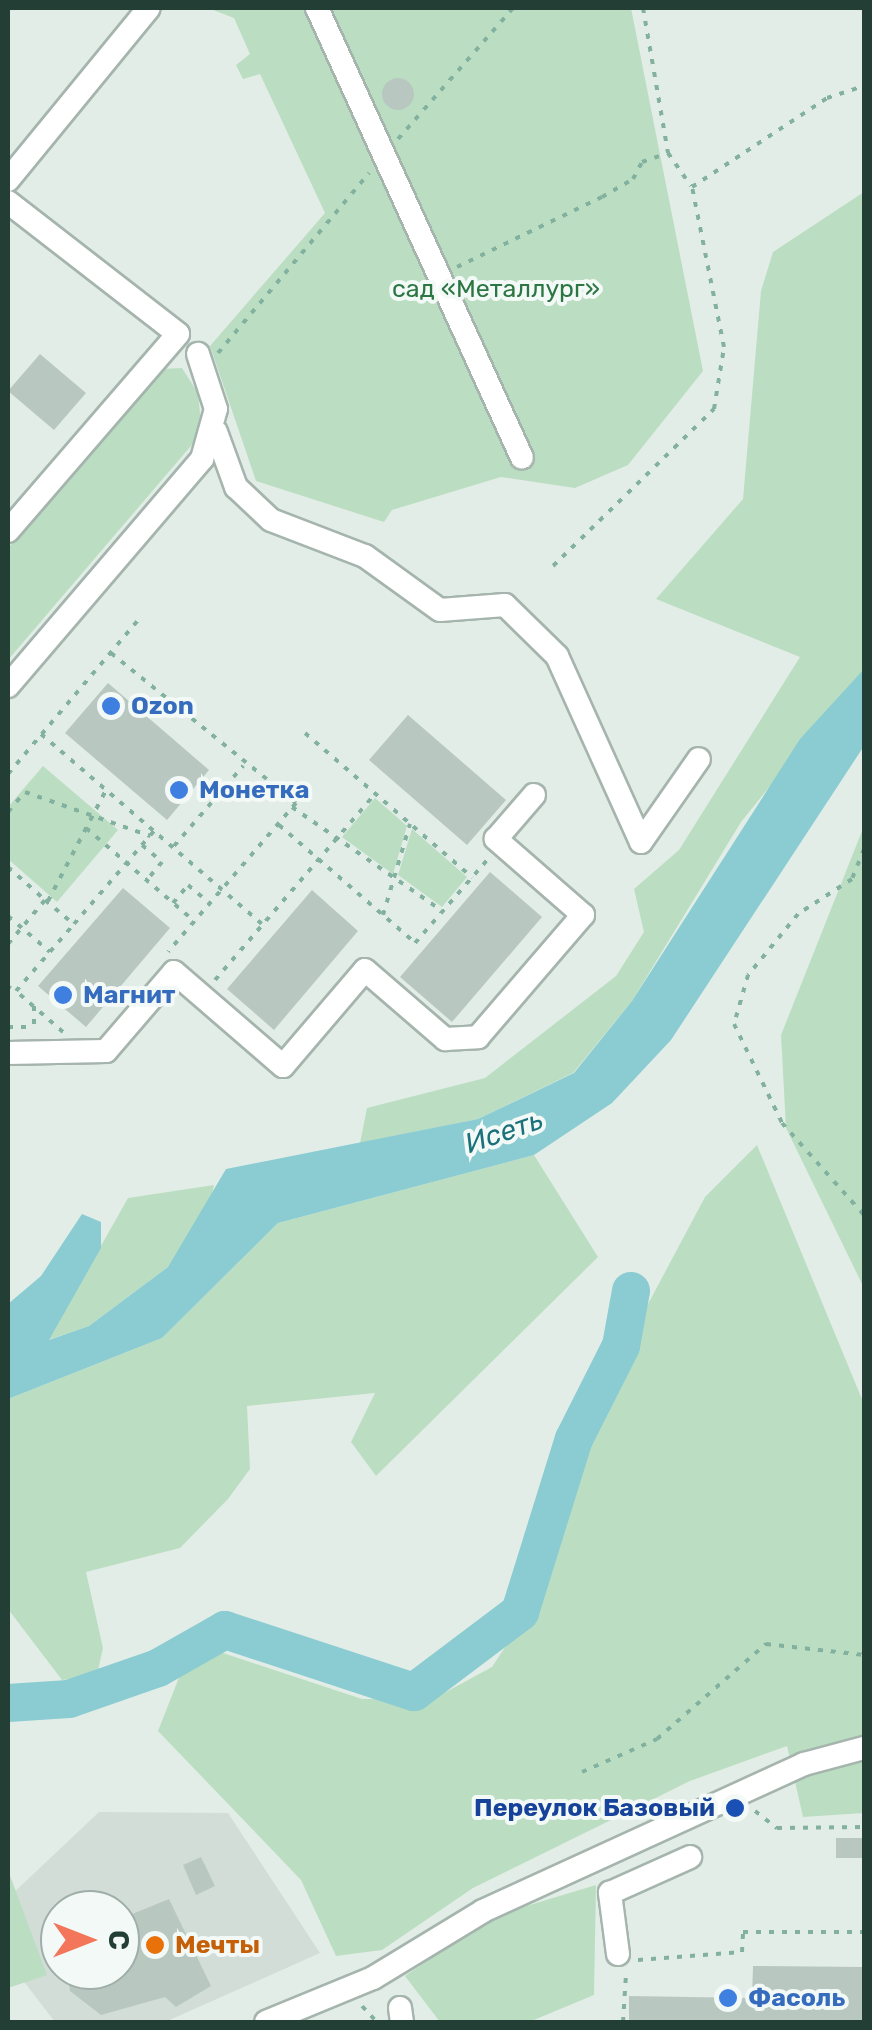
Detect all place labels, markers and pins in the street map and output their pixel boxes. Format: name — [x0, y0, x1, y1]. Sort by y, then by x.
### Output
place label: Ozon — [131, 691, 194, 721]
marker: Ozon — [100, 695, 122, 717]
place label: Монетка — [199, 775, 309, 805]
marker: Монетка — [168, 779, 190, 801]
place label: Магнит — [83, 980, 176, 1010]
marker: Магнит — [52, 984, 74, 1006]
place label: Переулок Базовый — [474, 1793, 715, 1823]
marker: Переулок Базовый — [724, 1797, 746, 1819]
place label: Мечты — [175, 1930, 260, 1960]
marker: Мечты — [144, 1934, 166, 1956]
place label: Фасоль — [748, 1983, 845, 2013]
marker: Фасоль — [717, 1987, 739, 2009]

